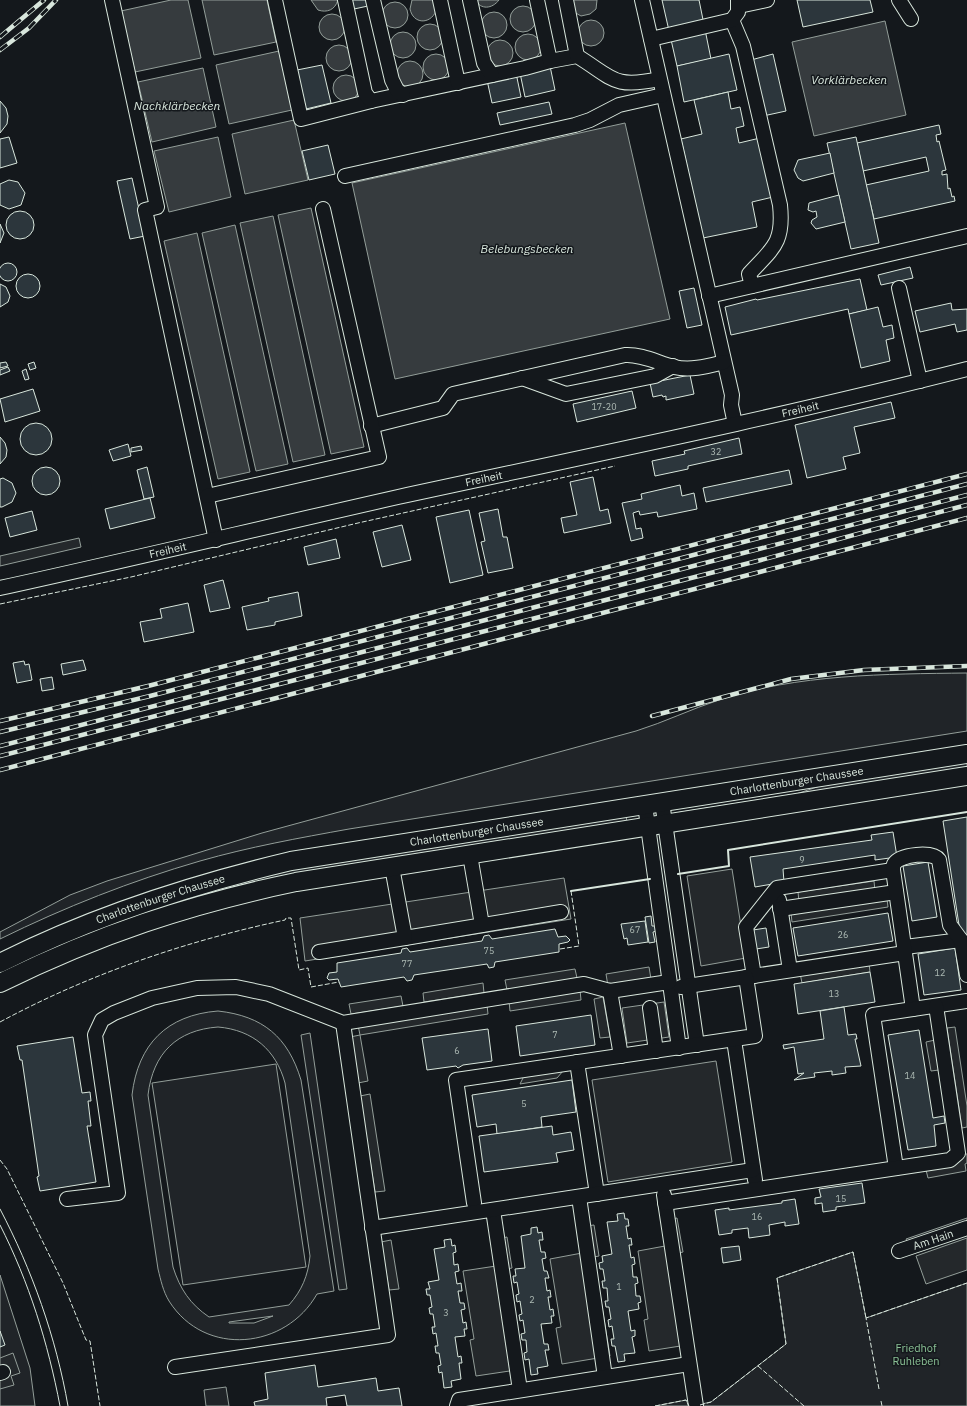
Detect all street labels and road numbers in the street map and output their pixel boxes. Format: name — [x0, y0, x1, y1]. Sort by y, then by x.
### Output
street label: Freiheit — [780, 398, 820, 420]
street label: Freiheit — [464, 468, 504, 489]
street label: Freiheit — [148, 539, 188, 561]
street label: Charlottenburger Chaussee — [729, 764, 864, 798]
street label: Charlottenburger Chaussee — [409, 814, 544, 849]
street label: Charlottenburger Chaussee — [94, 871, 226, 927]
street label: Am Hain — [911, 1226, 955, 1253]

